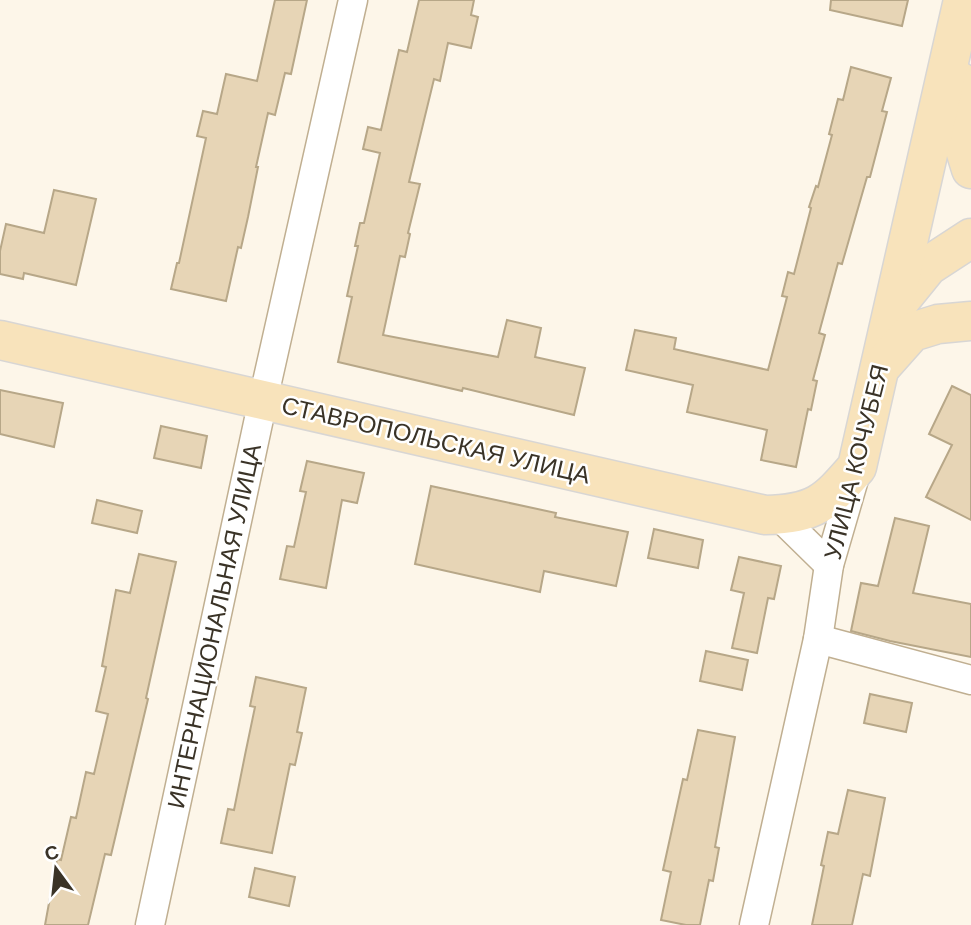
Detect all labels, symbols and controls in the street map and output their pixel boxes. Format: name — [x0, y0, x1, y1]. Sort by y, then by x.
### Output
street label: УЛИЦА КОЧУБЕЯ — [819, 362, 893, 562]
street label: СТАВРОПОЛЬСКАЯ УЛИЦА — [279, 391, 593, 489]
street label: ИНТЕРНАЦИОНАЛЬНАЯ УЛИЦА — [162, 441, 266, 811]
north arrow — [21, 834, 91, 904]
text: С — [42, 841, 61, 865]

